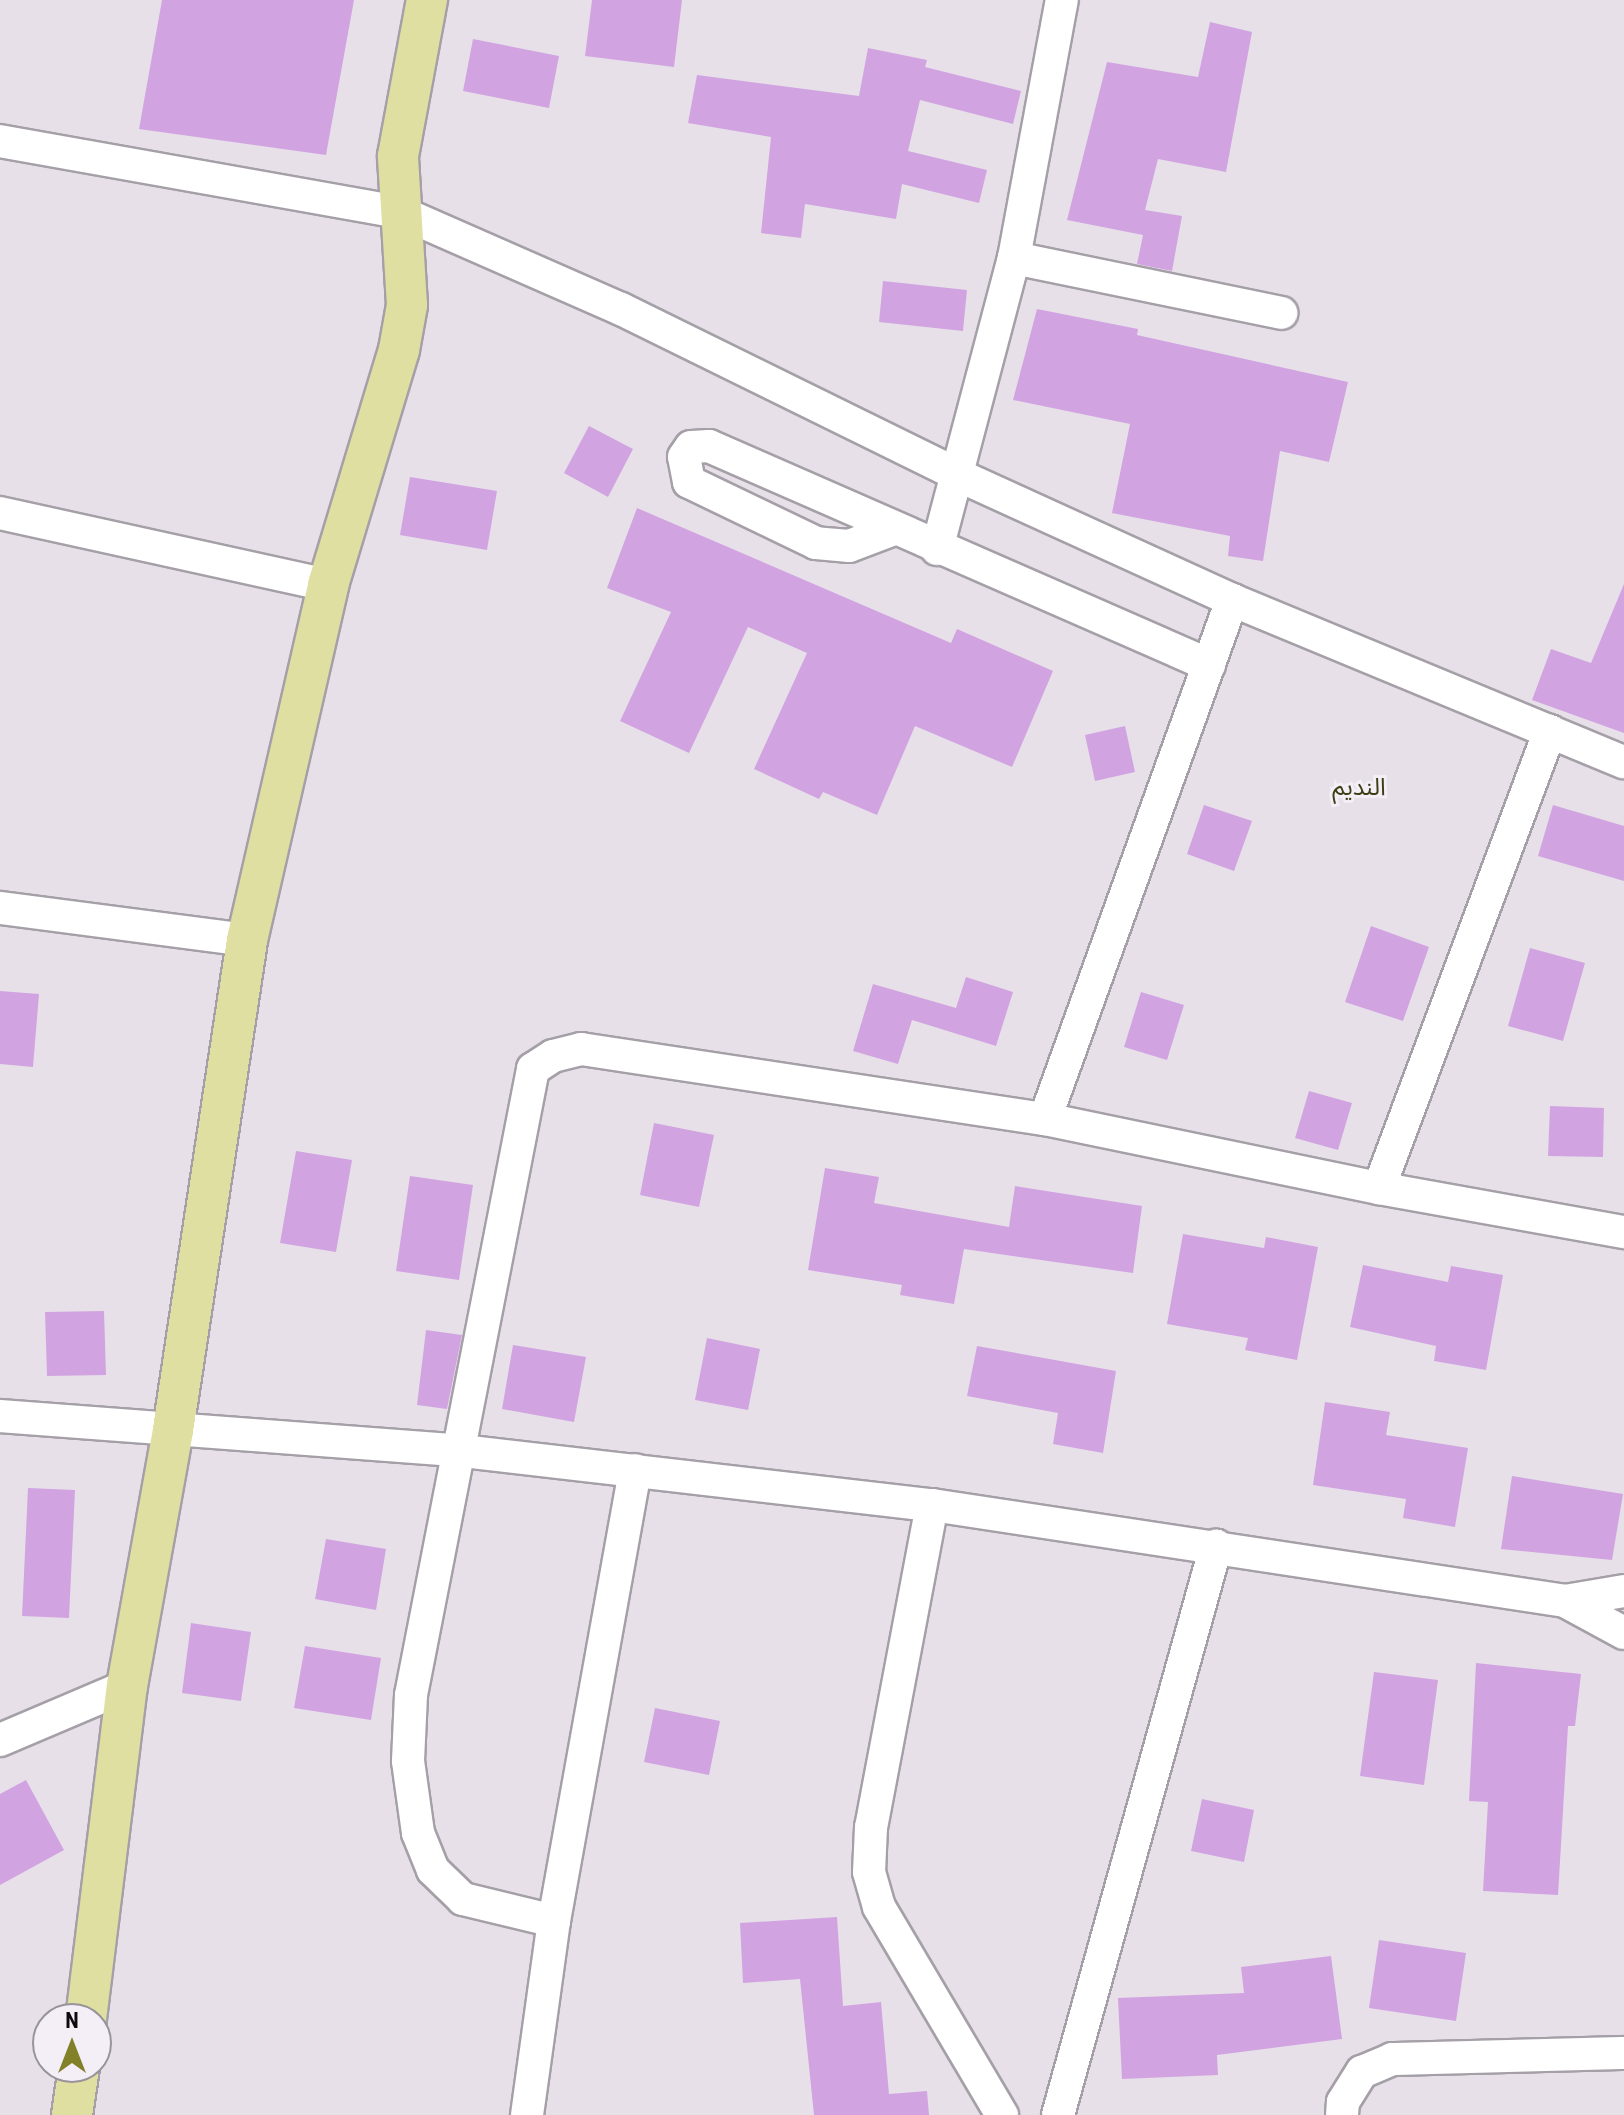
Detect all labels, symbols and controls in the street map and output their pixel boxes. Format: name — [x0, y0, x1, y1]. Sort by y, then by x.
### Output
district label: النديم — [1332, 774, 1386, 802]
north arrow — [32, 2003, 112, 2083]
text: N — [65, 2008, 79, 2033]

